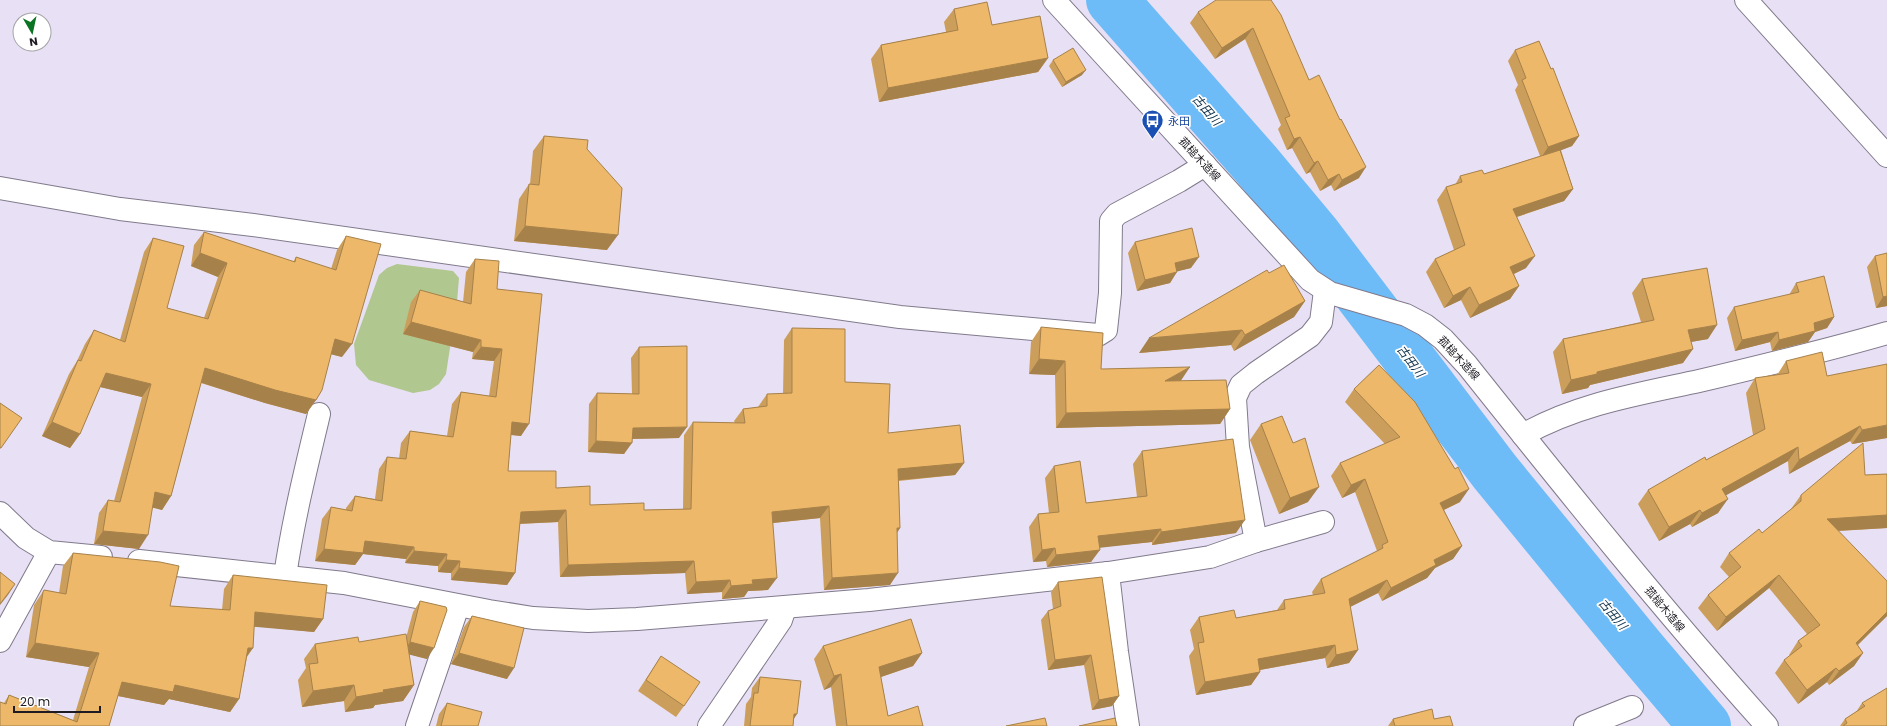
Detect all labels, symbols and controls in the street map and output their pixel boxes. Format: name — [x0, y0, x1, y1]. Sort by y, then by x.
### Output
north arrow — [12, 12, 52, 52]
text: N — [28, 33, 39, 50]
water label: 古田川 — [1189, 91, 1227, 131]
bus stop icon: 永田 — [1139, 108, 1165, 141]
place label: 永田 — [1168, 113, 1190, 129]
street label: 菰槌木造線 — [1175, 133, 1225, 185]
street label: 菰槌木造線 — [1434, 332, 1484, 384]
water label: 古田川 — [1393, 342, 1430, 382]
street label: 菰槌木造線 — [1641, 583, 1689, 635]
water label: 古田川 — [1595, 595, 1632, 635]
scale bar — [14, 688, 100, 714]
text: 20 m — [20, 693, 50, 710]

